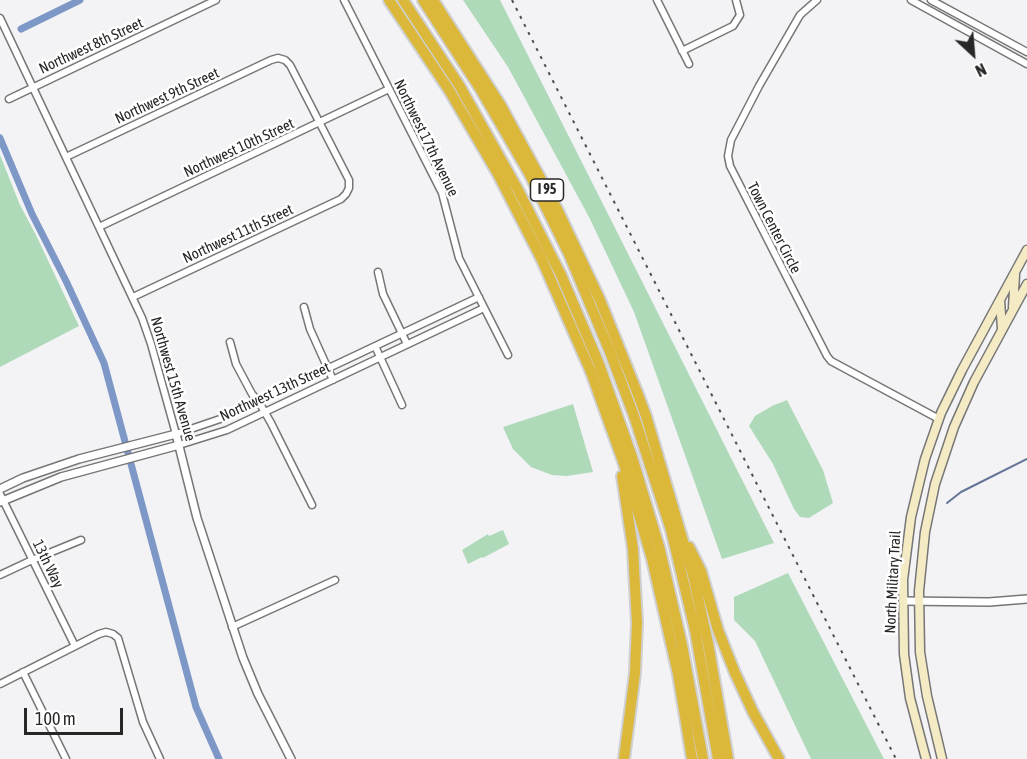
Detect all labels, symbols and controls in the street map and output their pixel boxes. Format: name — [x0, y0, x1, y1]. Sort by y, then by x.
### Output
street label: Northwest 8th Street — [36, 14, 146, 78]
north arrow — [943, 24, 1003, 84]
text: N — [973, 60, 989, 80]
street label: Northwest 9th Street — [112, 64, 222, 128]
street label: Northwest 17th Avenue — [390, 76, 462, 200]
street label: Northwest 10th Street — [181, 115, 297, 181]
road number: I 95 — [530, 179, 564, 201]
street label: Town Center Circle — [743, 179, 805, 277]
street label: Northwest 11th Street — [180, 201, 296, 267]
street label: Northwest 15th Avenue — [147, 315, 199, 443]
street label: Northwest 13th Street — [217, 359, 333, 425]
street label: North Military Trail — [881, 530, 905, 634]
street label: 13th Way — [29, 537, 67, 591]
scale bar — [27, 696, 126, 734]
text: 100 m — [35, 708, 76, 729]

